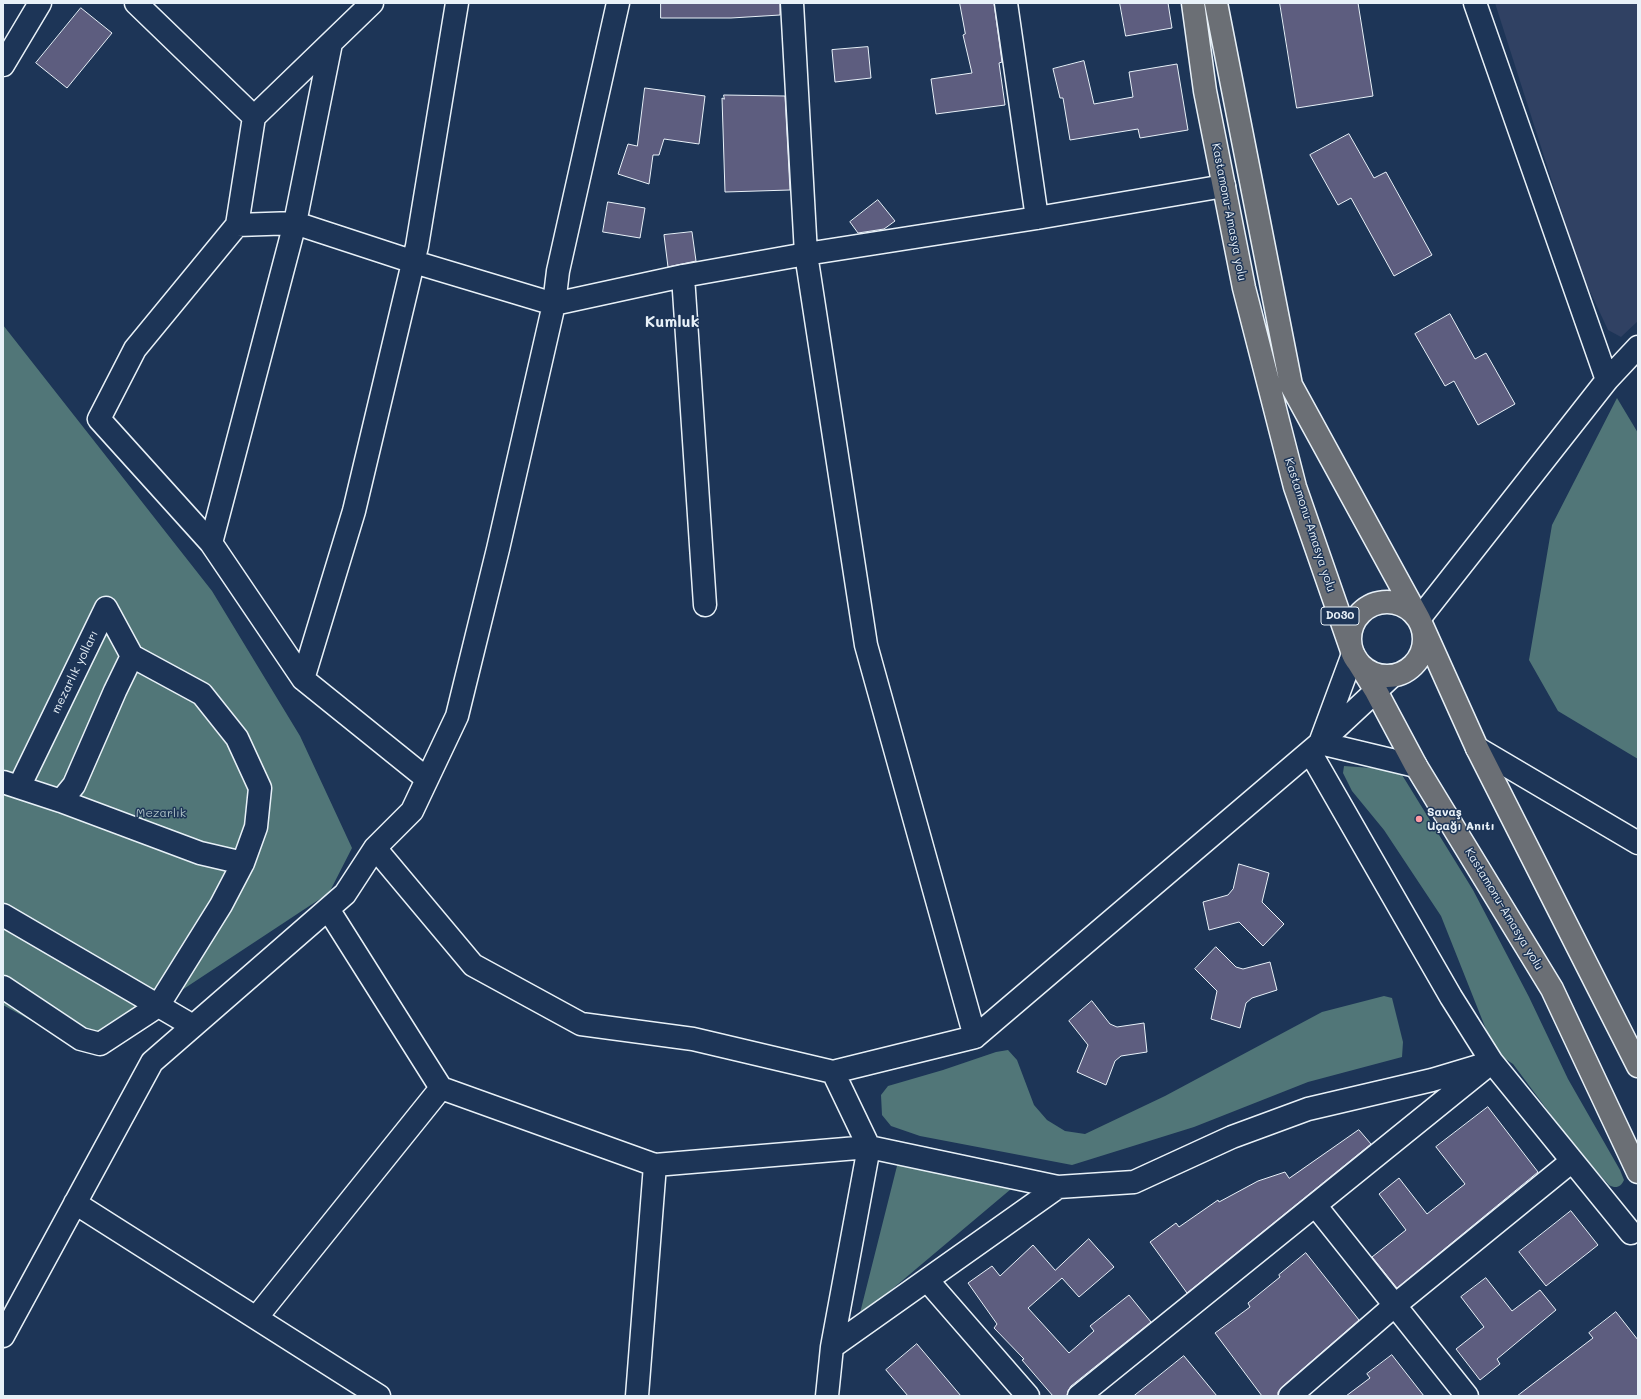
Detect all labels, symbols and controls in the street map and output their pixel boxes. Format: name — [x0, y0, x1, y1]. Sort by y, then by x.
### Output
street label: Kastamonu-Amasya yolu — [1209, 142, 1249, 282]
district label: Kumluk — [645, 312, 699, 332]
street label: Kastamonu-Amasya yolu — [1282, 456, 1338, 594]
road number: D030 — [1321, 607, 1359, 625]
street label: mezarlık yolları — [49, 628, 101, 716]
place label: Savaş Uçağı Anıtı — [1427, 805, 1495, 833]
park label: Mezarlık — [136, 806, 186, 820]
marker: Savaş Uçağı Anıtı — [1414, 814, 1424, 824]
street label: Kastamonu-Amasya yolu — [1462, 845, 1546, 973]

